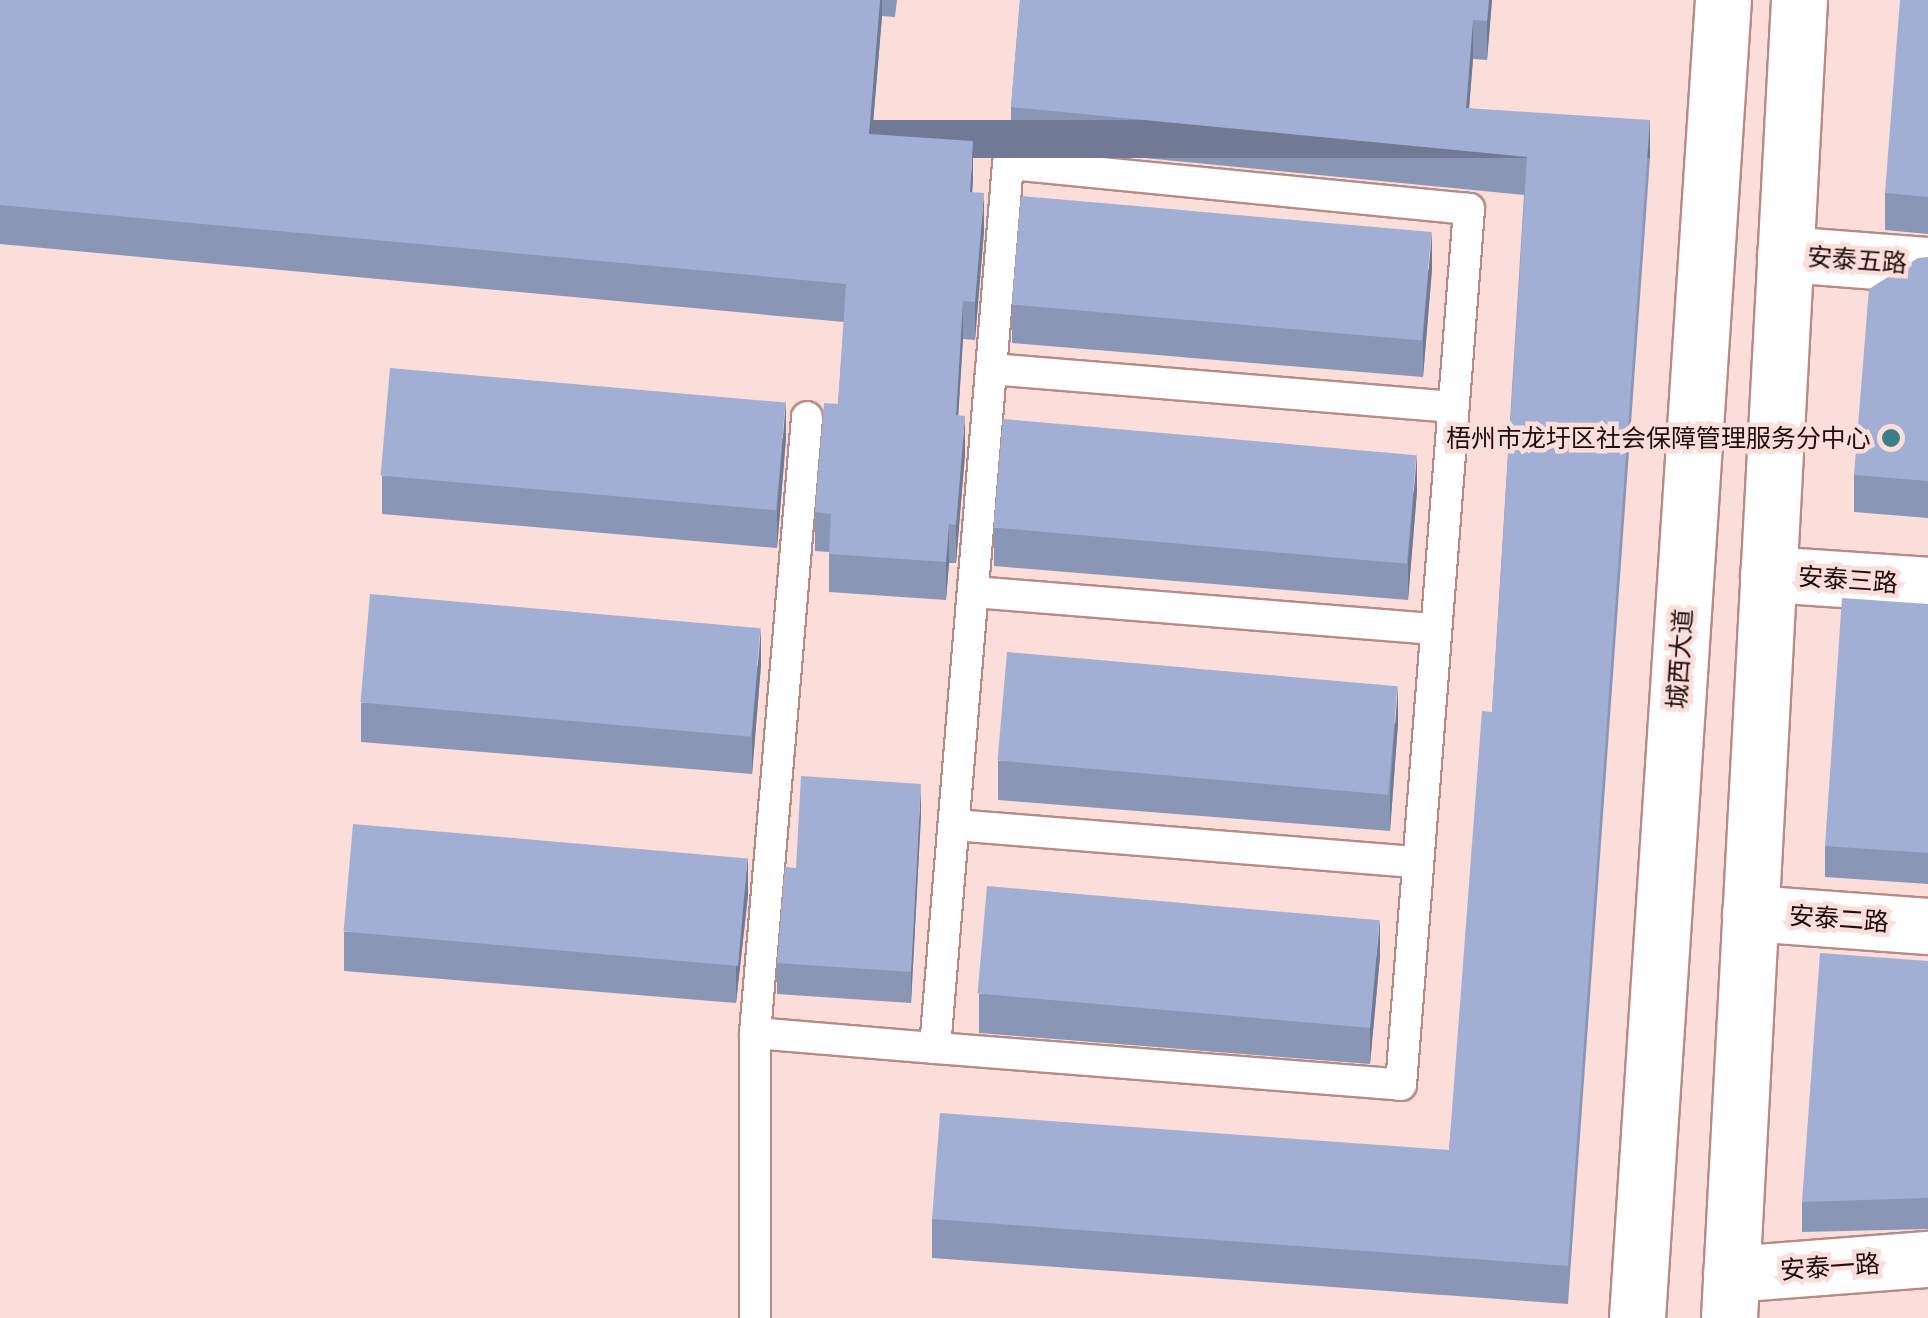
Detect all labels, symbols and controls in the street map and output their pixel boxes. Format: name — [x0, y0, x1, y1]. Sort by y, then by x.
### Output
street label: 安泰五路 — [1806, 242, 1908, 278]
place label: 梧州市龙圩区社会保障管理服务分中心 — [1446, 423, 1871, 453]
marker: 梧州市龙圩区社会保障管理服务分中心 — [1880, 427, 1902, 449]
street label: 安泰三路 — [1797, 562, 1899, 598]
street label: 城西大道 — [1662, 608, 1698, 710]
street label: 安泰二路 — [1788, 901, 1890, 937]
street label: 安泰一路 — [1779, 1249, 1881, 1285]

